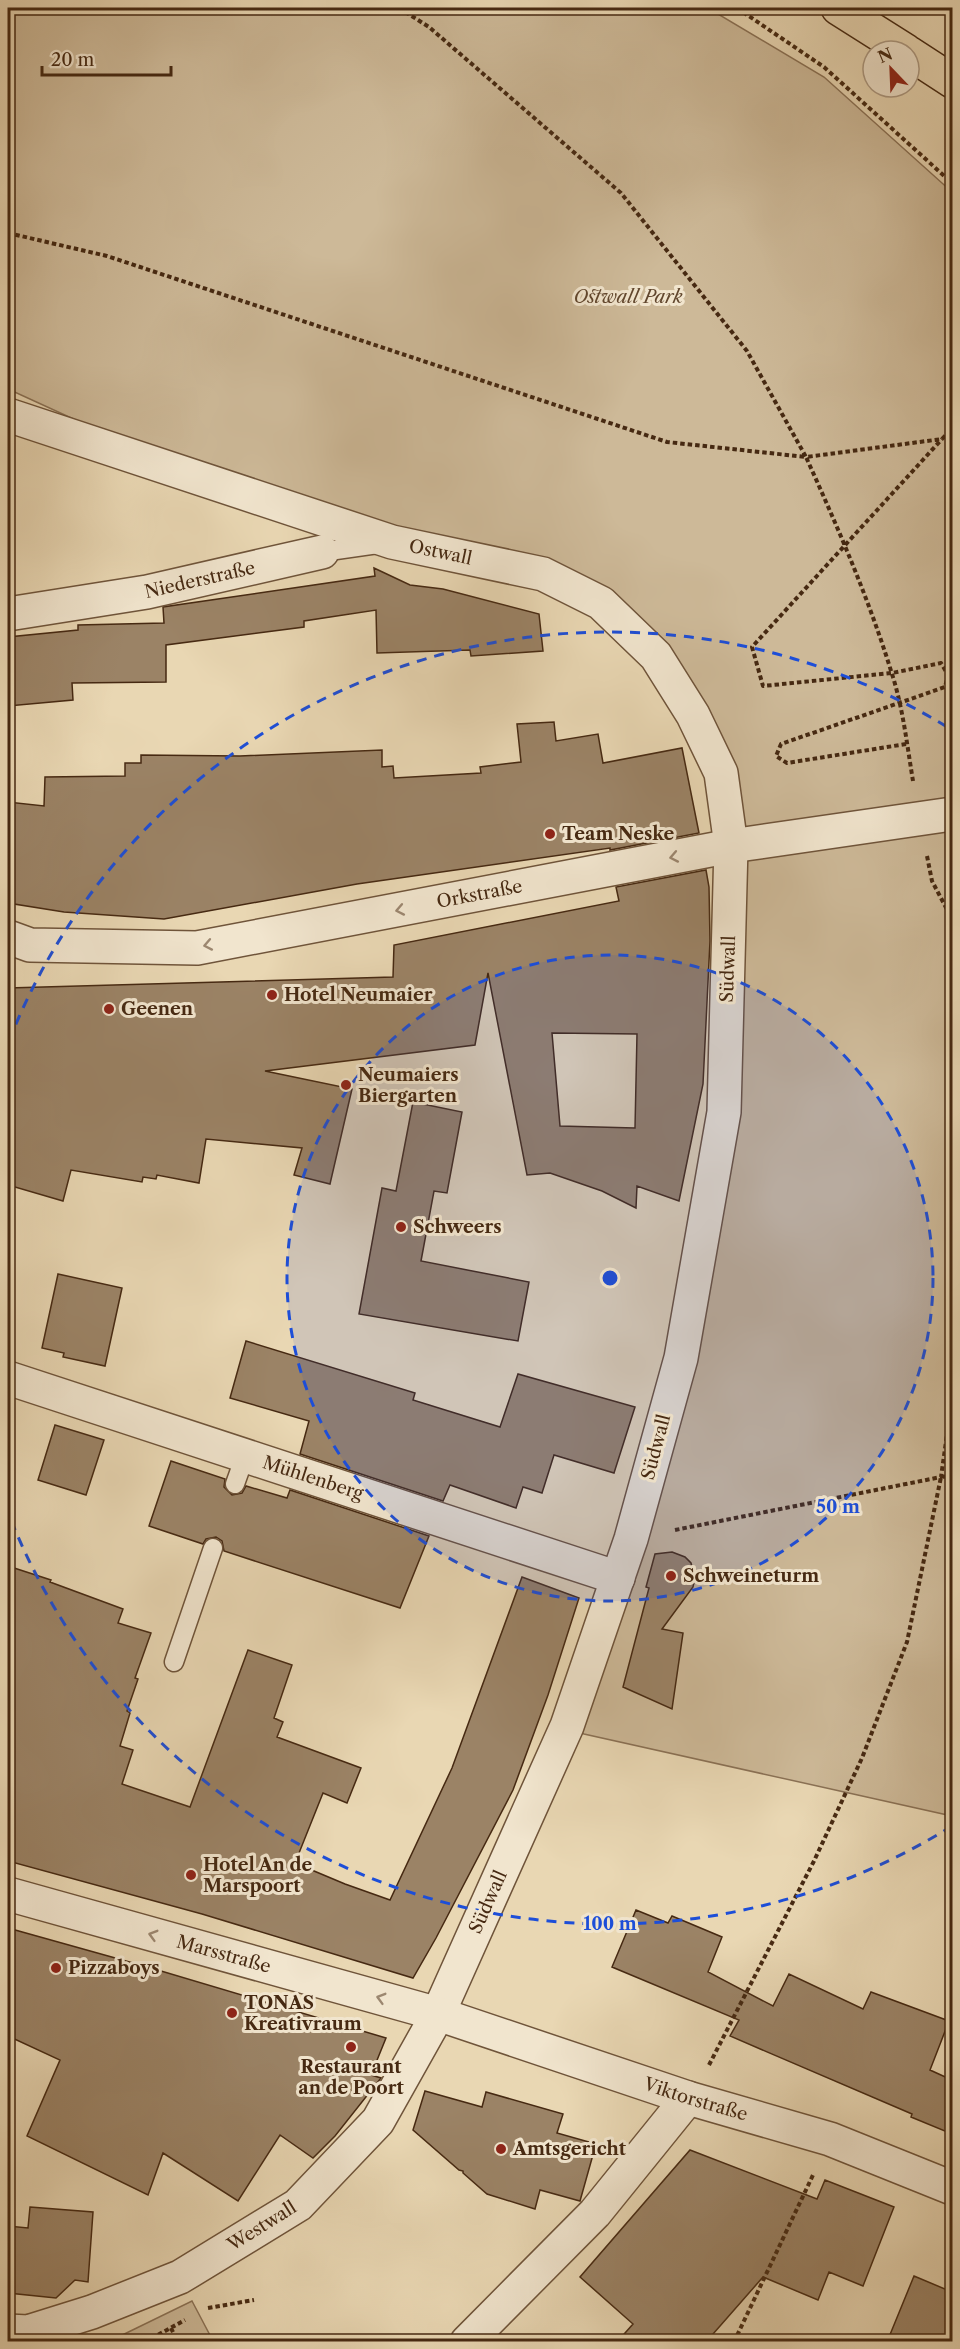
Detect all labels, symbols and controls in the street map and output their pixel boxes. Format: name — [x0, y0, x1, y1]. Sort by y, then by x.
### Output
scale bar — [42, 39, 171, 77]
north arrow — [861, 39, 921, 99]
text: N — [875, 43, 896, 67]
text: 20 m — [51, 49, 95, 71]
park label: Ostwall Park — [573, 286, 683, 308]
street label: Ostwall — [407, 535, 474, 570]
street label: Niederstraße — [143, 557, 257, 603]
place label: Team Neske — [562, 823, 675, 845]
marker: Team Neske — [543, 827, 557, 841]
one-way arrow — [669, 850, 679, 863]
street label: Orkstraße — [435, 875, 524, 913]
one-way arrow — [395, 903, 405, 916]
street label: Südwall — [716, 935, 740, 1003]
one-way arrow — [204, 939, 213, 951]
place label: Hotel Neumaier — [284, 984, 433, 1006]
marker: Hotel Neumaier — [265, 988, 279, 1002]
place label: Geenen — [121, 998, 194, 1020]
marker: Geenen — [102, 1002, 116, 1016]
place label: Neumaiers Biergarten — [358, 1064, 459, 1107]
marker: Neumaiers Biergarten — [339, 1078, 353, 1092]
place label: Schweers — [413, 1216, 502, 1238]
marker: Schweers — [394, 1220, 408, 1234]
centre of rings — [600, 1268, 620, 1288]
street label: Südwall — [637, 1412, 675, 1482]
street label: Mühlenberg — [260, 1451, 367, 1505]
text: 50 m — [816, 1496, 860, 1518]
place label: Schweineturm — [683, 1565, 819, 1587]
marker: Schweineturm — [664, 1569, 678, 1583]
place label: Hotel An de Marspoort — [203, 1854, 312, 1897]
street label: Südwall — [464, 1867, 512, 1937]
marker: Hotel An de Marspoort — [184, 1868, 198, 1882]
text: 100 m — [583, 1913, 637, 1935]
one-way arrow — [148, 1930, 159, 1942]
street label: Marsstraße — [174, 1931, 273, 1978]
place label: Pizzaboys — [68, 1957, 160, 1979]
marker: Pizzaboys — [49, 1961, 63, 1975]
place label: TONAS Kreativraum — [244, 1992, 362, 2035]
one-way arrow — [376, 1993, 386, 2006]
marker: TONAS Kreativraum — [225, 2006, 239, 2020]
marker: Restaurant an de Poort — [344, 2040, 358, 2054]
place label: Restaurant an de Poort — [298, 2056, 404, 2099]
street label: Viktorstraße — [640, 2073, 750, 2126]
place label: Amtsgericht — [512, 2138, 627, 2160]
marker: Amtsgericht — [494, 2142, 508, 2156]
street label: Westwall — [223, 2196, 300, 2256]

